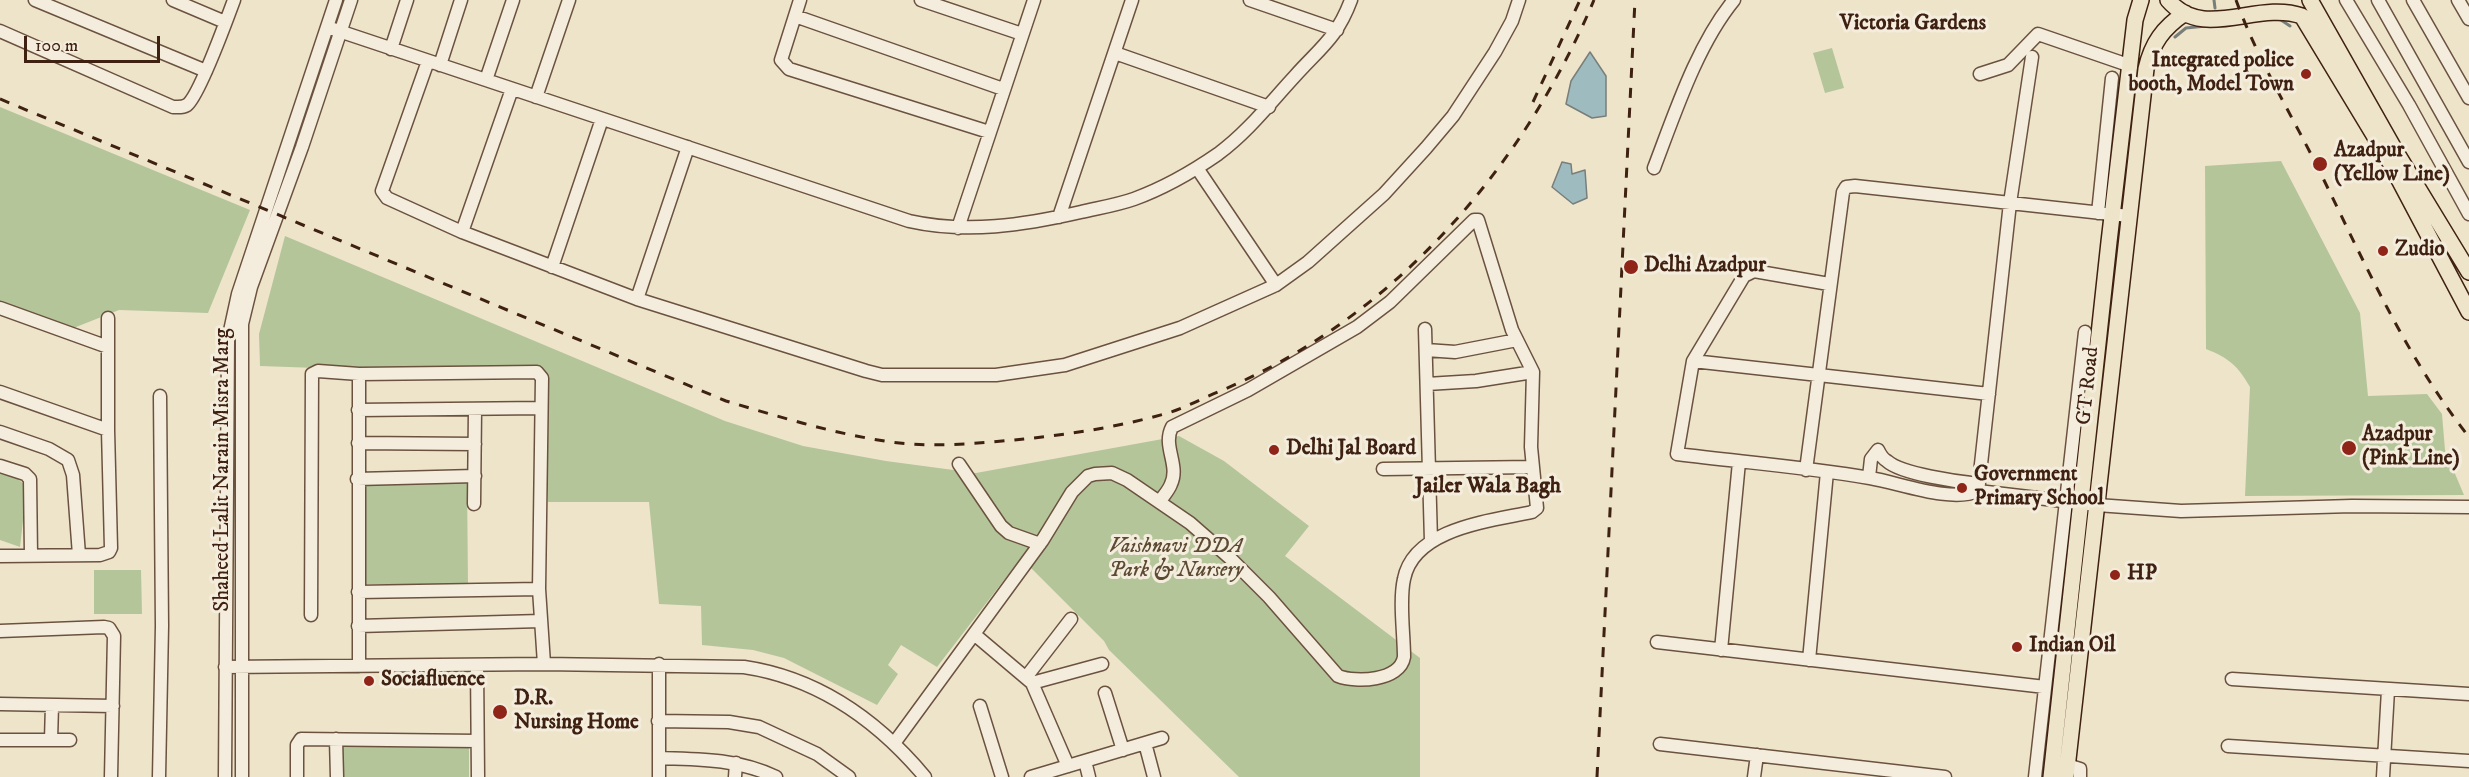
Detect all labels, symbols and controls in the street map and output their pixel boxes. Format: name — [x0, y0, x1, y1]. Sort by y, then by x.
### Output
district label: Victoria Gardens — [1840, 11, 1986, 37]
scale bar — [27, 24, 164, 62]
text: 100 m — [35, 35, 78, 57]
place label: Integrated police booth, Model Town — [2129, 49, 2294, 99]
marker: Integrated police booth, Model Town — [2299, 67, 2313, 81]
place label: Azadpur (Yellow Line) — [2334, 139, 2450, 189]
marker: Azadpur (Yellow Line) — [2311, 155, 2329, 173]
place label: Zudio — [2395, 238, 2445, 264]
marker: Zudio — [2376, 244, 2390, 258]
place label: Delhi Azadpur — [1644, 254, 1766, 280]
marker: Delhi Azadpur — [1622, 258, 1640, 276]
street label: Shaheed Lalit Narain Misra Marg — [211, 328, 237, 612]
street label: GT Road — [2072, 346, 2106, 426]
place label: Azadpur (Pink Line) — [2362, 423, 2460, 473]
place label: Delhi Jal Board — [1286, 437, 1416, 463]
marker: Azadpur (Pink Line) — [2340, 439, 2358, 457]
marker: Delhi Jal Board — [1267, 443, 1281, 457]
place label: Government Primary School — [1974, 463, 2104, 513]
district label: Jailer Wala Bagh — [1415, 474, 1561, 500]
marker: Government Primary School — [1955, 481, 1969, 495]
park label: Vaishnavi DDA Park & Nursery — [1109, 535, 1243, 585]
place label: HP — [2127, 562, 2157, 588]
marker: HP — [2108, 568, 2122, 582]
place label: Indian Oil — [2029, 634, 2115, 660]
marker: Indian Oil — [2010, 640, 2024, 654]
place label: Sociafluence — [381, 668, 485, 694]
marker: Sociafluence — [362, 674, 376, 688]
place label: D.R. Nursing Home — [514, 687, 639, 737]
marker: D.R. Nursing Home — [491, 703, 509, 721]

